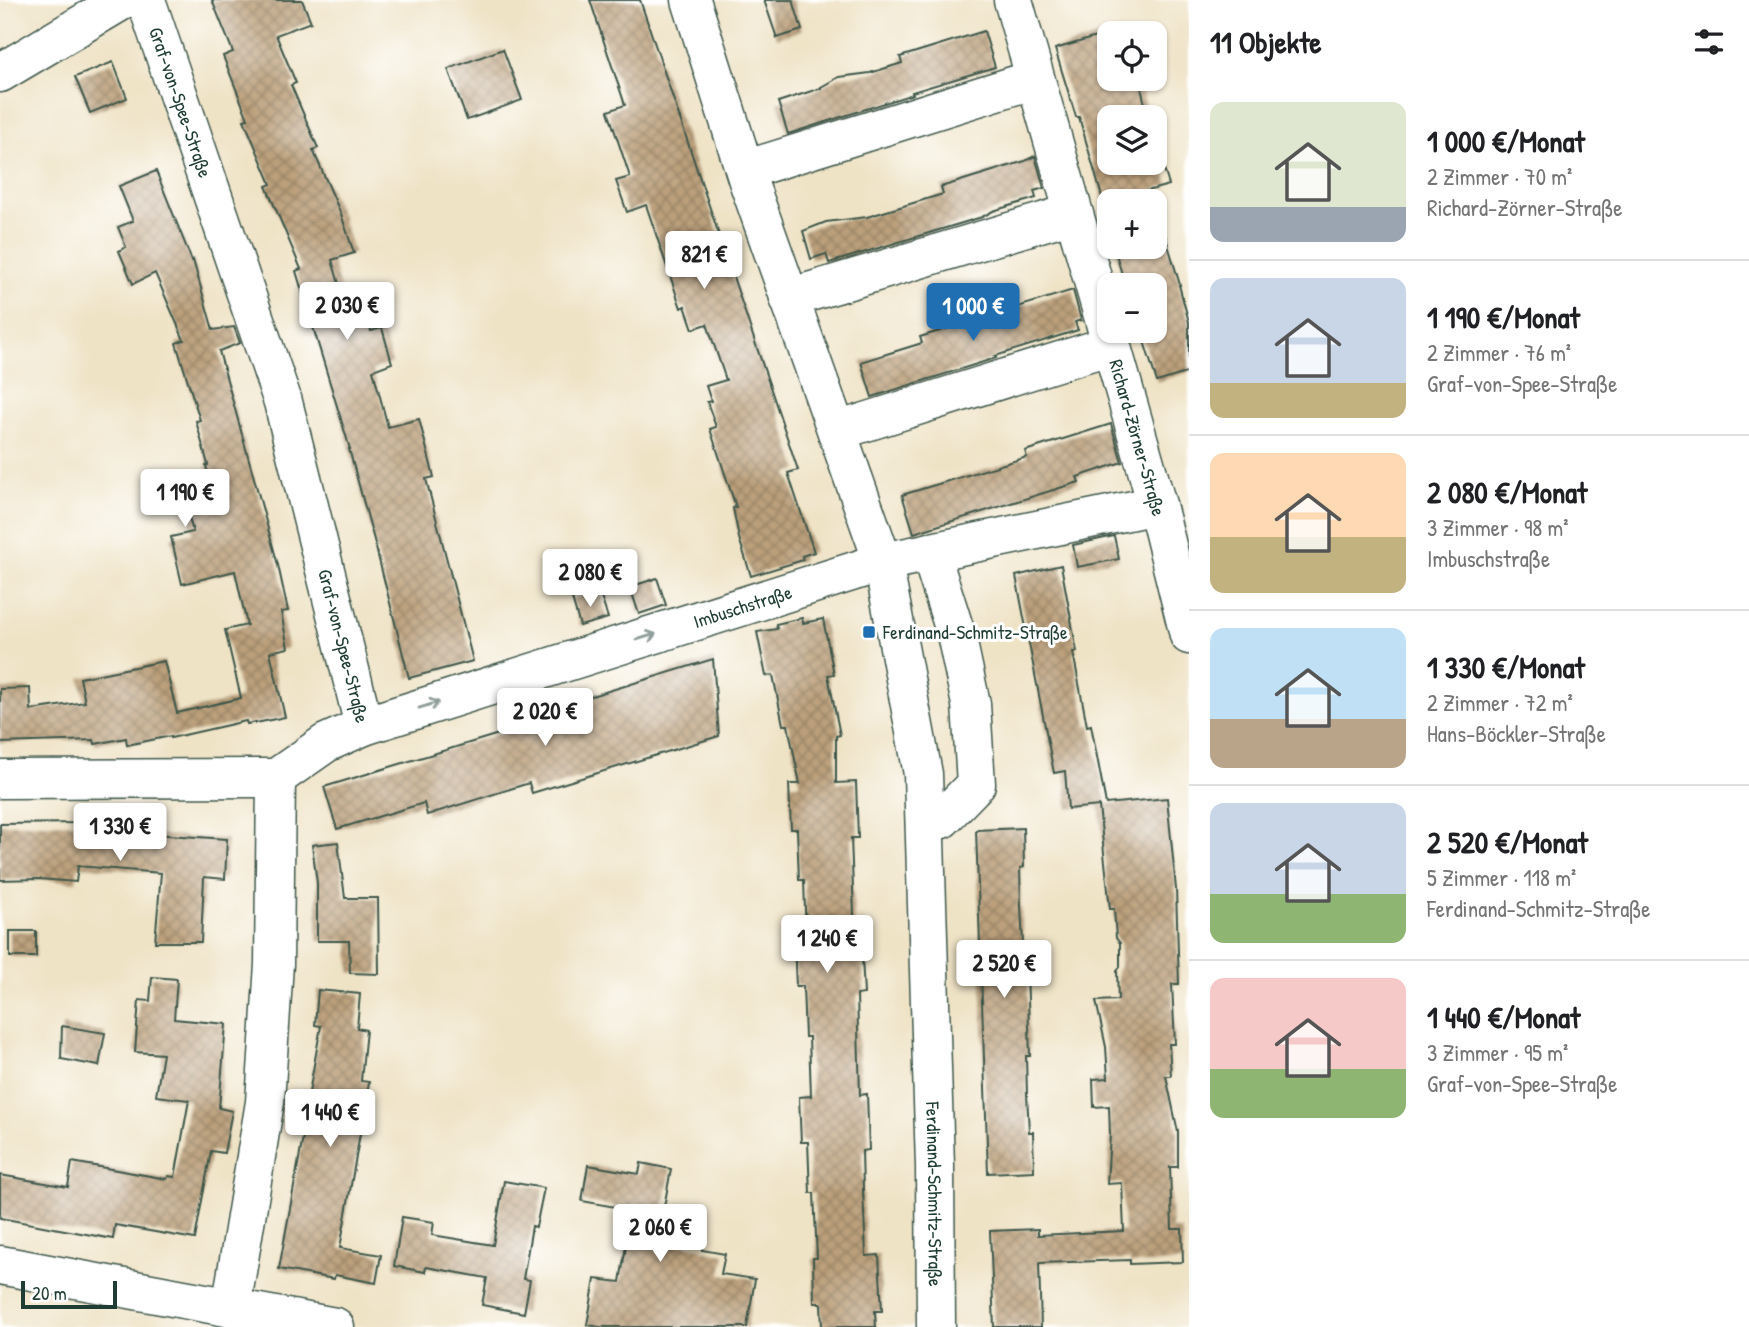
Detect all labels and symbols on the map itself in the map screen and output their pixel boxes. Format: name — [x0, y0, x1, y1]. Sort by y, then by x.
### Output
street label: Graf-von-Spee-Straße — [143, 24, 219, 181]
pin: 821 € — [655, 232, 753, 291]
pin: 2 030 € — [282, 282, 412, 342]
pin: 1 000 € — [908, 284, 1038, 343]
street label: Richard-Zörner-Straße — [1103, 356, 1172, 519]
pin: 1 190 € — [120, 470, 250, 529]
pin: 2 080 € — [525, 550, 655, 609]
street label: Graf-von-Spee-Straße — [312, 566, 376, 726]
street label: Imbuschstraße — [690, 579, 795, 634]
place label: Ferdinand-Schmitz-Straße — [882, 619, 1068, 645]
marker: Ferdinand-Schmitz-Straße — [861, 624, 877, 640]
one-way arrow — [635, 630, 657, 643]
pin: 2 020 € — [480, 688, 610, 748]
one-way arrow — [418, 698, 440, 711]
pin: 1 330 € — [55, 804, 185, 863]
pin: 1 240 € — [762, 916, 892, 975]
pin: 2 520 € — [939, 940, 1069, 1000]
pin: 1 440 € — [265, 1090, 395, 1149]
street label: Ferdinand-Schmitz-Straße — [920, 1100, 949, 1287]
pin: 2 060 € — [595, 1204, 725, 1264]
scale bar — [21, 1278, 117, 1310]

